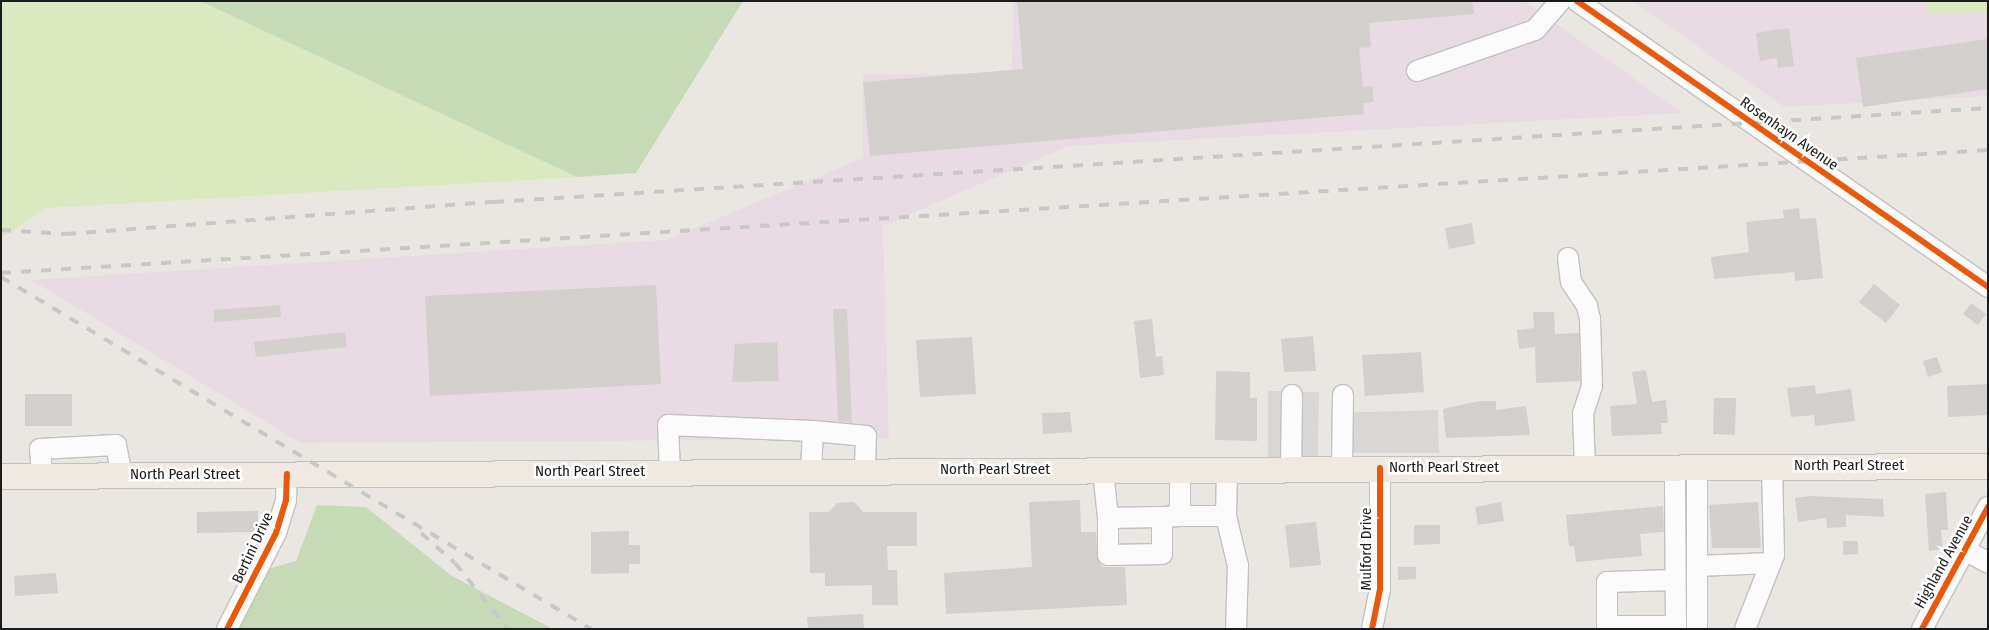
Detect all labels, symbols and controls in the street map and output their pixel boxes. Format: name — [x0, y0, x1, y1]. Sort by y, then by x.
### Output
street label: Rosenhayn Avenue — [1736, 93, 1842, 175]
street label: North Pearl Street — [1794, 457, 1904, 475]
street label: North Pearl Street — [1389, 459, 1499, 477]
street label: North Pearl Street — [940, 461, 1050, 479]
street label: North Pearl Street — [535, 463, 645, 481]
street label: North Pearl Street — [130, 466, 240, 484]
street label: Mulford Drive — [1358, 508, 1376, 590]
street label: Bertini Drive — [229, 510, 277, 586]
street label: Highland Avenue — [1911, 512, 1977, 612]

